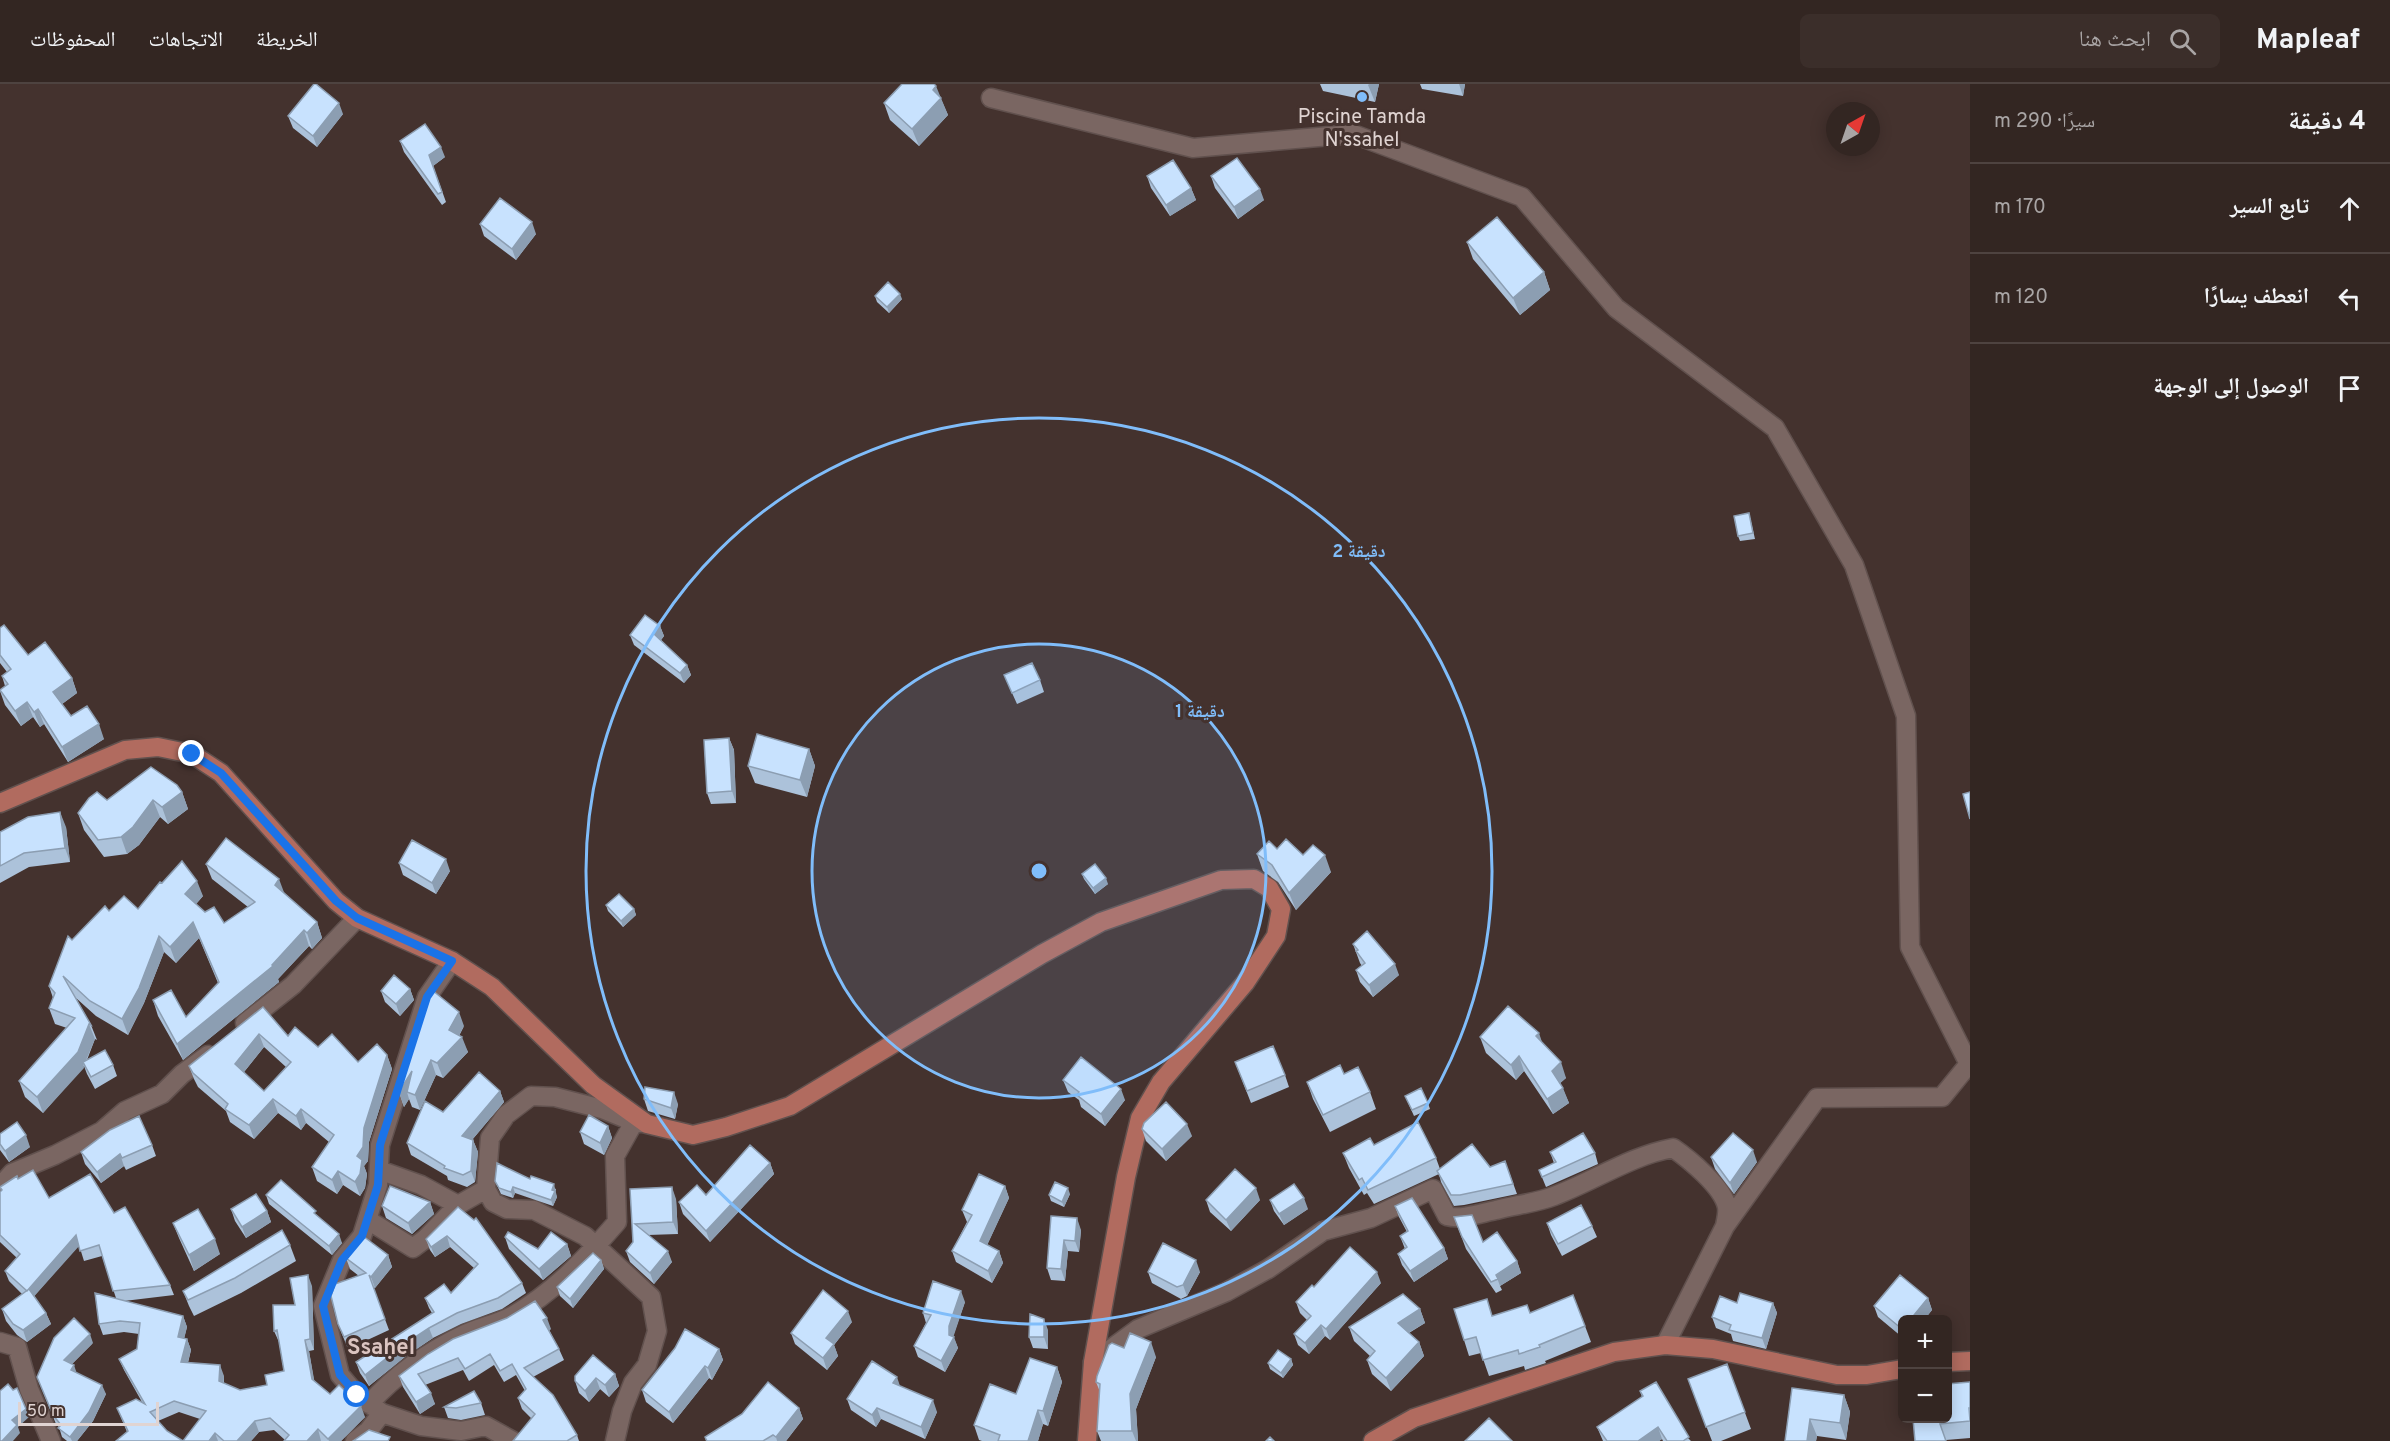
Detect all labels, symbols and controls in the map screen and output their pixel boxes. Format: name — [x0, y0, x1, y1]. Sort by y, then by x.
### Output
search box — [1800, 14, 2220, 68]
text: Mapleaf — [2256, 23, 2360, 59]
icon: search — [2166, 25, 2199, 58]
text: المحفوظات — [30, 27, 115, 54]
text: الاتجاهات — [148, 27, 223, 54]
text: الخريطة — [256, 27, 318, 54]
text: ابحث هنا — [2079, 27, 2151, 54]
marker: Piscine Tamda N'ssahel — [1355, 90, 1369, 104]
north arrow — [1826, 102, 1880, 156]
place label: Piscine Tamda N'ssahel — [1298, 105, 1426, 154]
text: 4 دقيقة — [2288, 106, 2366, 139]
text: سيرًا · 290 m — [1994, 109, 2095, 135]
icon: ahead — [2333, 192, 2366, 225]
text: تابع السير — [2230, 194, 2309, 221]
text: 170 m — [1994, 195, 2046, 221]
icon: left — [2333, 282, 2366, 315]
text: انعطف يسارًا — [2204, 284, 2309, 311]
text: 120 m — [1994, 285, 2048, 311]
icon: arrive — [2333, 372, 2366, 405]
text: الوصول إلى الوجهة — [2153, 374, 2309, 401]
text: 2 دقيقة — [1332, 541, 1386, 564]
text: 1 دقيقة — [1175, 701, 1225, 724]
route end — [178, 740, 204, 766]
centre of rings — [1029, 861, 1049, 881]
map controls — [1898, 1315, 1952, 1423]
button: + — [1898, 1315, 1952, 1369]
district label: Ssaḥel — [347, 1335, 415, 1362]
button: − — [1898, 1369, 1952, 1423]
route start — [343, 1381, 369, 1407]
scale bar — [18, 1399, 159, 1426]
text: 50 m — [27, 1402, 65, 1422]

